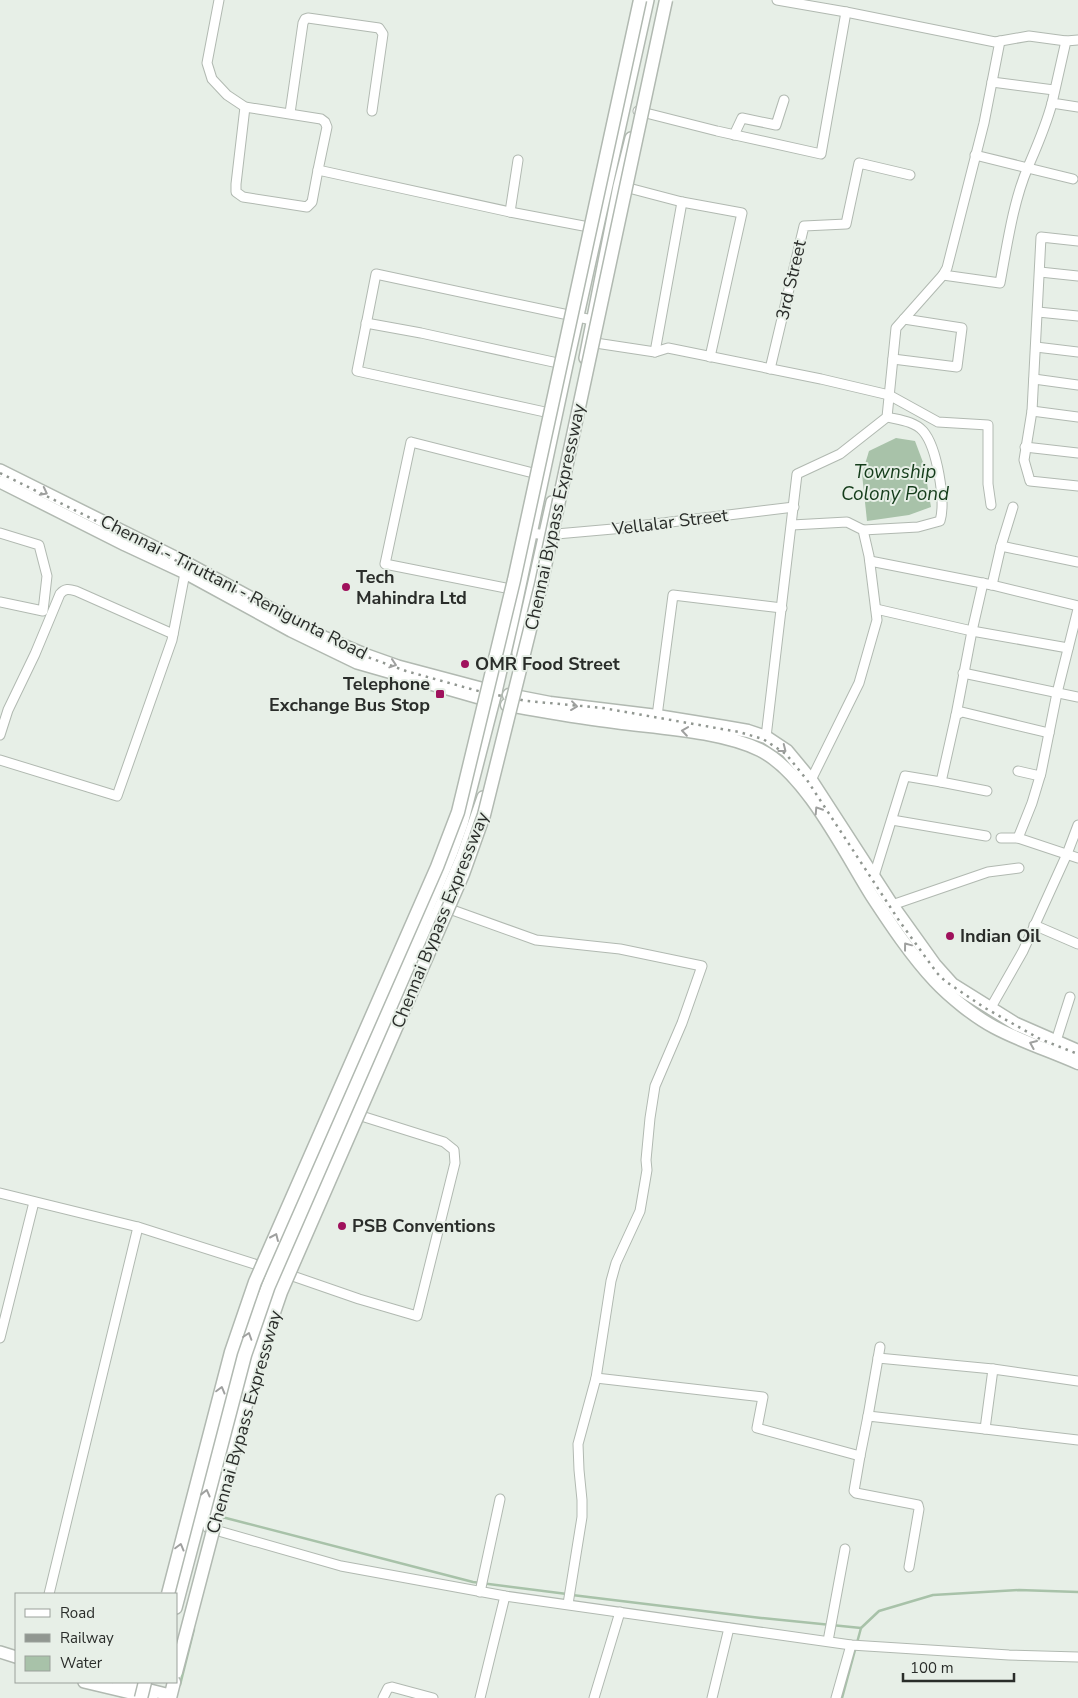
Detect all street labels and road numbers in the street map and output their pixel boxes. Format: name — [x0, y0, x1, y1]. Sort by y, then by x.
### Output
street label: 3rd Street — [770, 237, 812, 322]
street label: Chennai Bypass Expressway — [519, 401, 591, 633]
street label: Vellalar Street — [610, 503, 730, 541]
street label: Chennai - Tiruttani - Renigunta Road — [96, 509, 372, 665]
street label: Chennai Bypass Expressway — [386, 808, 495, 1032]
street label: Chennai Bypass Expressway — [201, 1307, 288, 1536]

